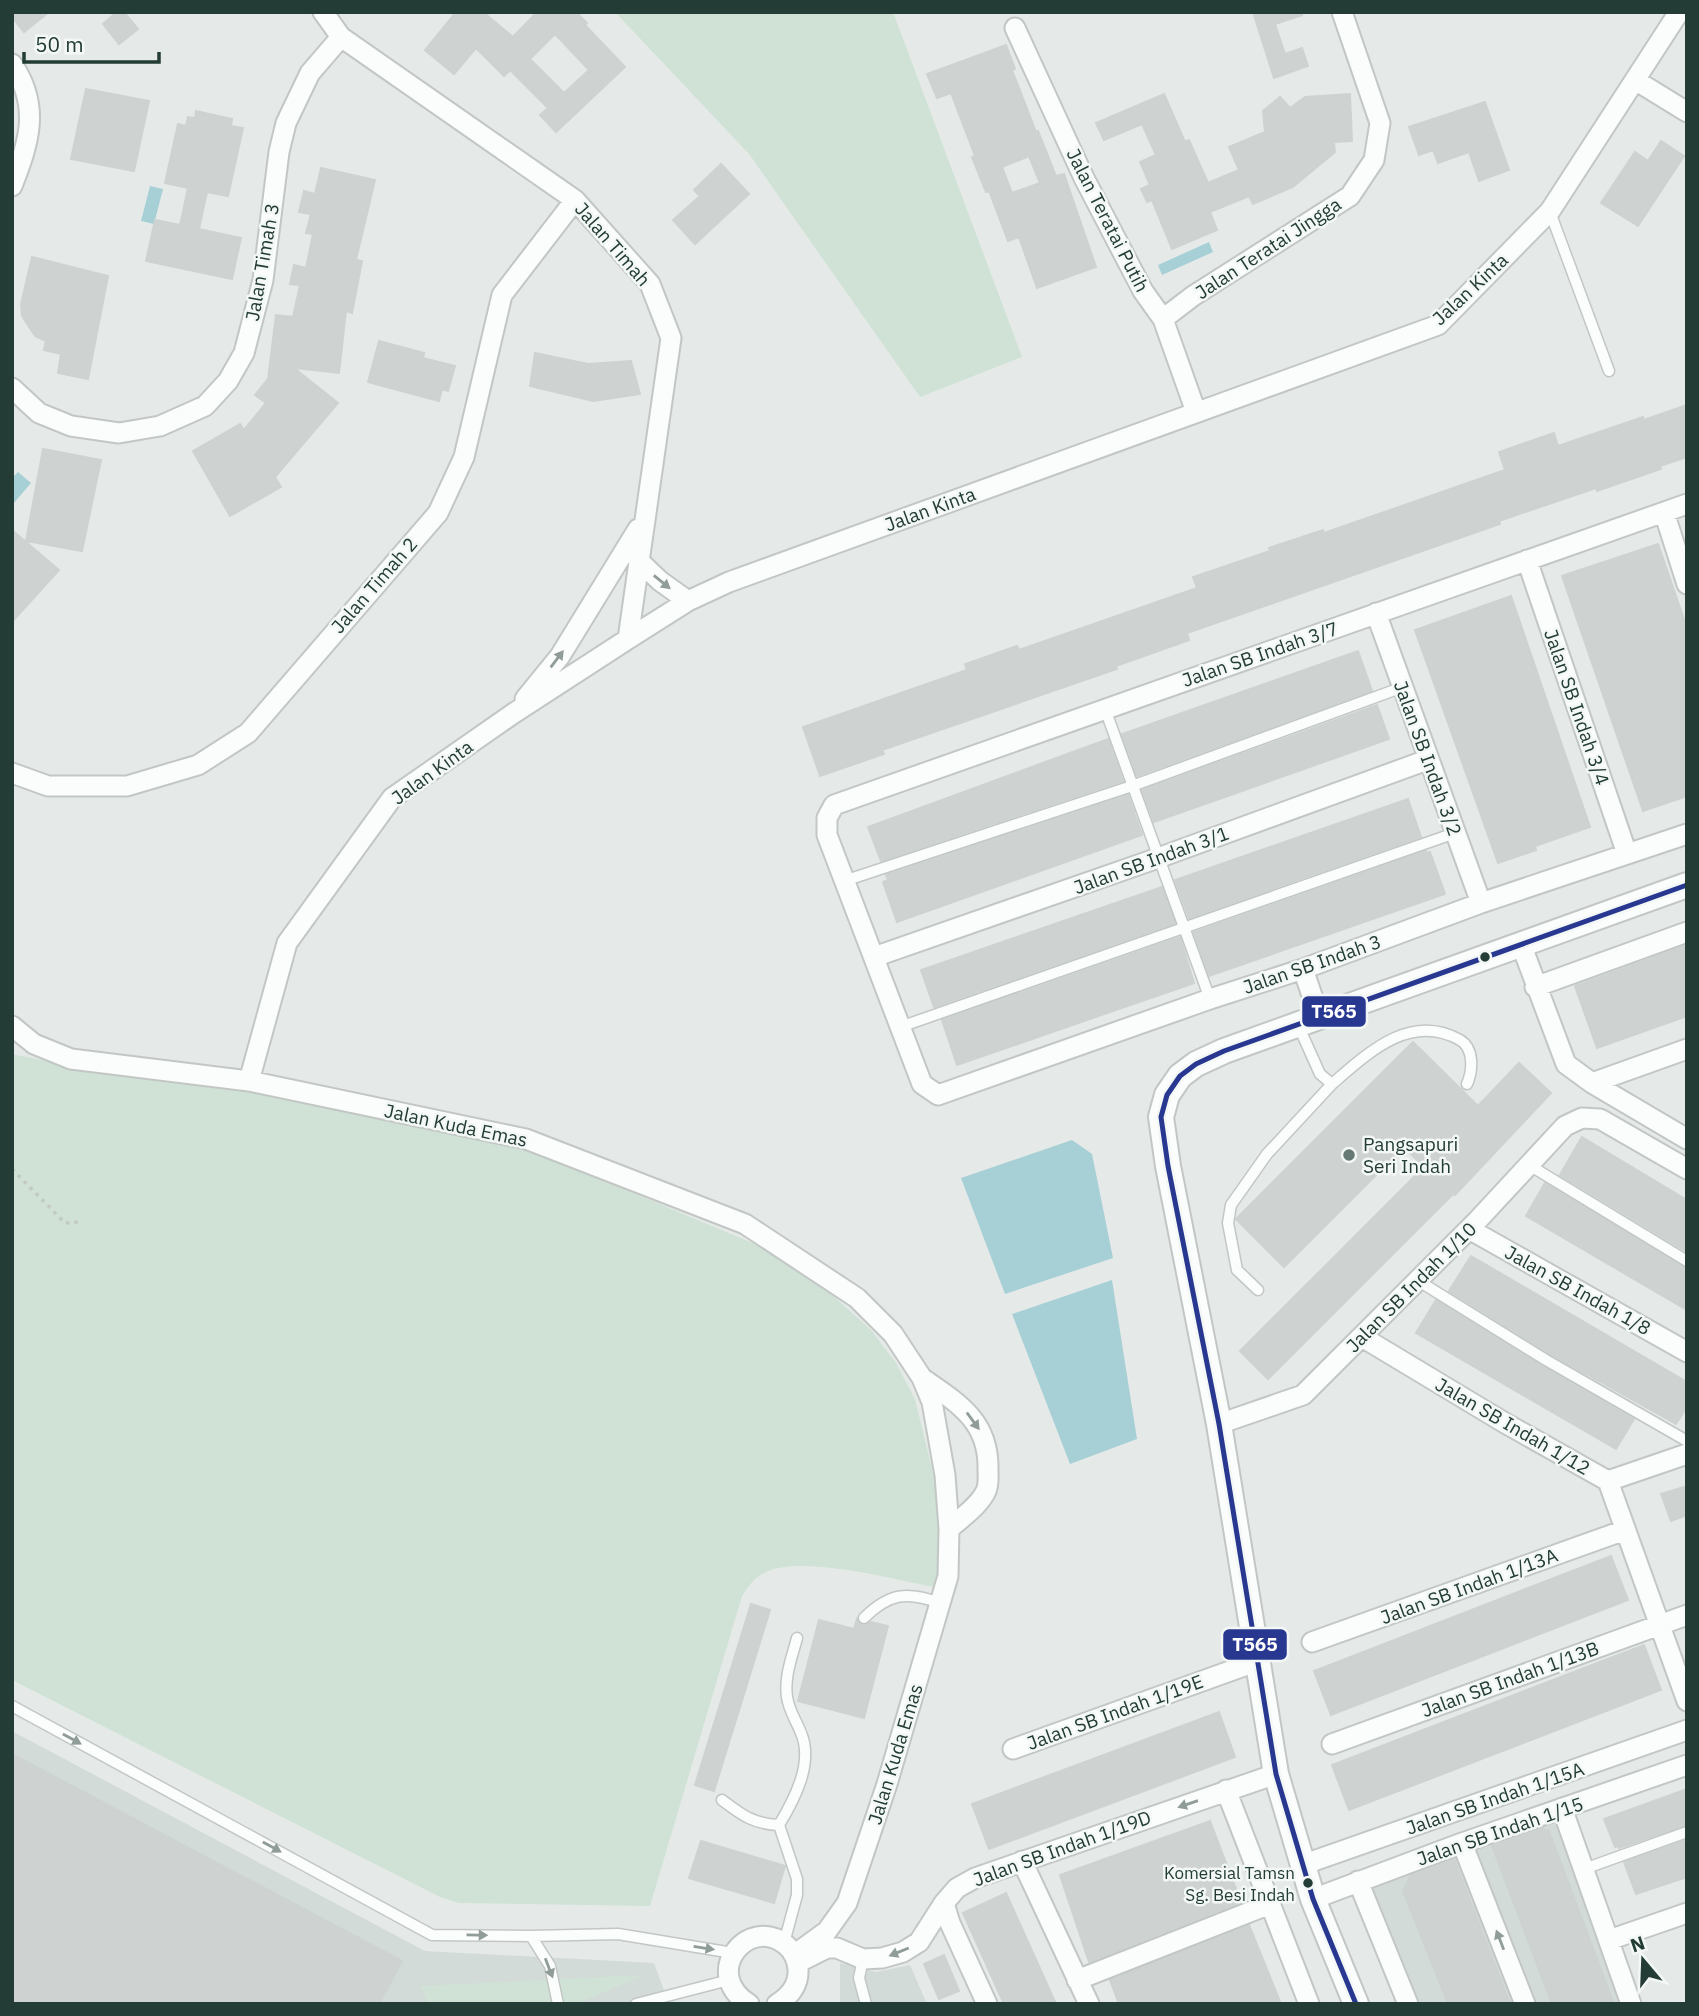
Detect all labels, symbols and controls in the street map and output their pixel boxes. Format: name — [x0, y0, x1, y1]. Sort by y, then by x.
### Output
scale bar — [24, 21, 159, 65]
text: 50 m — [35, 30, 84, 58]
street label: Jalan Teratai Putih — [1061, 144, 1155, 296]
street label: Jalan Teratai Jingga — [1191, 192, 1345, 304]
street label: Jalan Timah — [570, 197, 656, 291]
street label: Jalan Timah 3 — [240, 201, 284, 323]
street label: Jalan Kinta — [1427, 248, 1513, 330]
street label: Jalan Kinta — [881, 482, 979, 536]
street label: Jalan Timah 2 — [326, 532, 422, 638]
one-way arrow — [652, 574, 670, 589]
street label: Jalan SB Indah 3/7 — [1179, 616, 1341, 692]
street label: Jalan SB Indah 3/4 — [1539, 626, 1615, 788]
one-way arrow — [550, 650, 564, 668]
street label: Jalan SB Indah 3/2 — [1389, 677, 1467, 839]
street label: Jalan Kinta — [387, 734, 477, 810]
street label: Jalan SB Indah 3/1 — [1070, 821, 1232, 899]
street label: Jalan SB Indah 3 — [1240, 929, 1384, 999]
unlabelled marker — [1478, 950, 1492, 964]
line badge: T565 — [1301, 995, 1367, 1028]
text: T565 — [1311, 999, 1357, 1023]
street label: Jalan Kuda Emas — [382, 1098, 530, 1152]
place label: Pangsapuri Seri Indah — [1363, 1132, 1458, 1178]
marker: Pangsapuri Seri Indah — [1341, 1147, 1357, 1163]
street label: Jalan SB Indah 1/10 — [1341, 1217, 1481, 1357]
street label: Jalan SB Indah 1/8 — [1501, 1240, 1655, 1340]
street label: Jalan SB Indah 1/12 — [1431, 1372, 1595, 1480]
one-way arrow — [966, 1412, 981, 1430]
street label: Jalan SB Indah 1/13A — [1377, 1543, 1561, 1629]
line badge: T565 — [1222, 1628, 1288, 1661]
text: T565 — [1232, 1632, 1278, 1656]
street label: Jalan SB Indah 1/13B — [1418, 1636, 1602, 1722]
street label: Jalan SB Indah 1/19E — [1024, 1669, 1206, 1755]
street label: Jalan Kuda Emas — [862, 1681, 928, 1827]
one-way arrow — [62, 1733, 82, 1745]
street label: Jalan SB Indah 1/15A — [1403, 1757, 1587, 1839]
street label: Jalan SB Indah 1/15 — [1414, 1792, 1586, 1870]
one-way arrow — [1177, 1799, 1198, 1810]
street label: Jalan SB Indah 1/19D — [970, 1805, 1154, 1891]
one-way arrow — [262, 1842, 282, 1853]
place label: Komersial Tamsn Sg. Besi Indah — [1164, 1862, 1295, 1906]
marker: Komersial Tamsn Sg. Besi Indah — [1301, 1876, 1315, 1890]
north arrow — [1608, 1925, 1678, 1995]
one-way arrow — [467, 1930, 489, 1941]
one-way arrow — [1495, 1930, 1506, 1951]
text: N — [1627, 1930, 1648, 1958]
one-way arrow — [693, 1943, 715, 1954]
one-way arrow — [889, 1946, 910, 1957]
one-way arrow — [543, 1958, 554, 1979]

